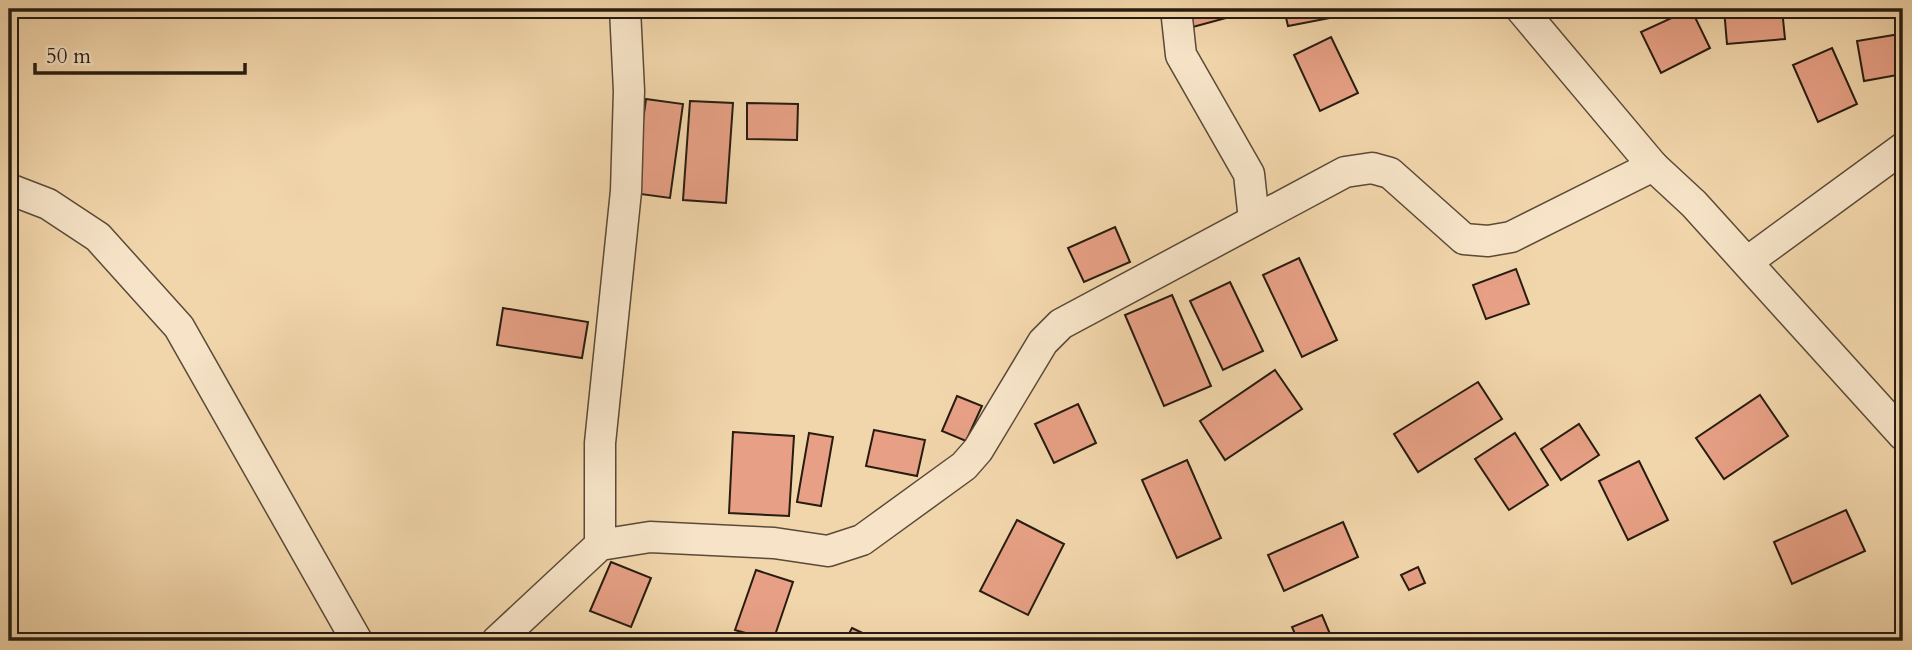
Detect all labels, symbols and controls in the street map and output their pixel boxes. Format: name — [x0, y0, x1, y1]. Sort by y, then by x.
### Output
scale bar — [35, 32, 245, 76]
text: 50 m — [46, 42, 91, 71]

